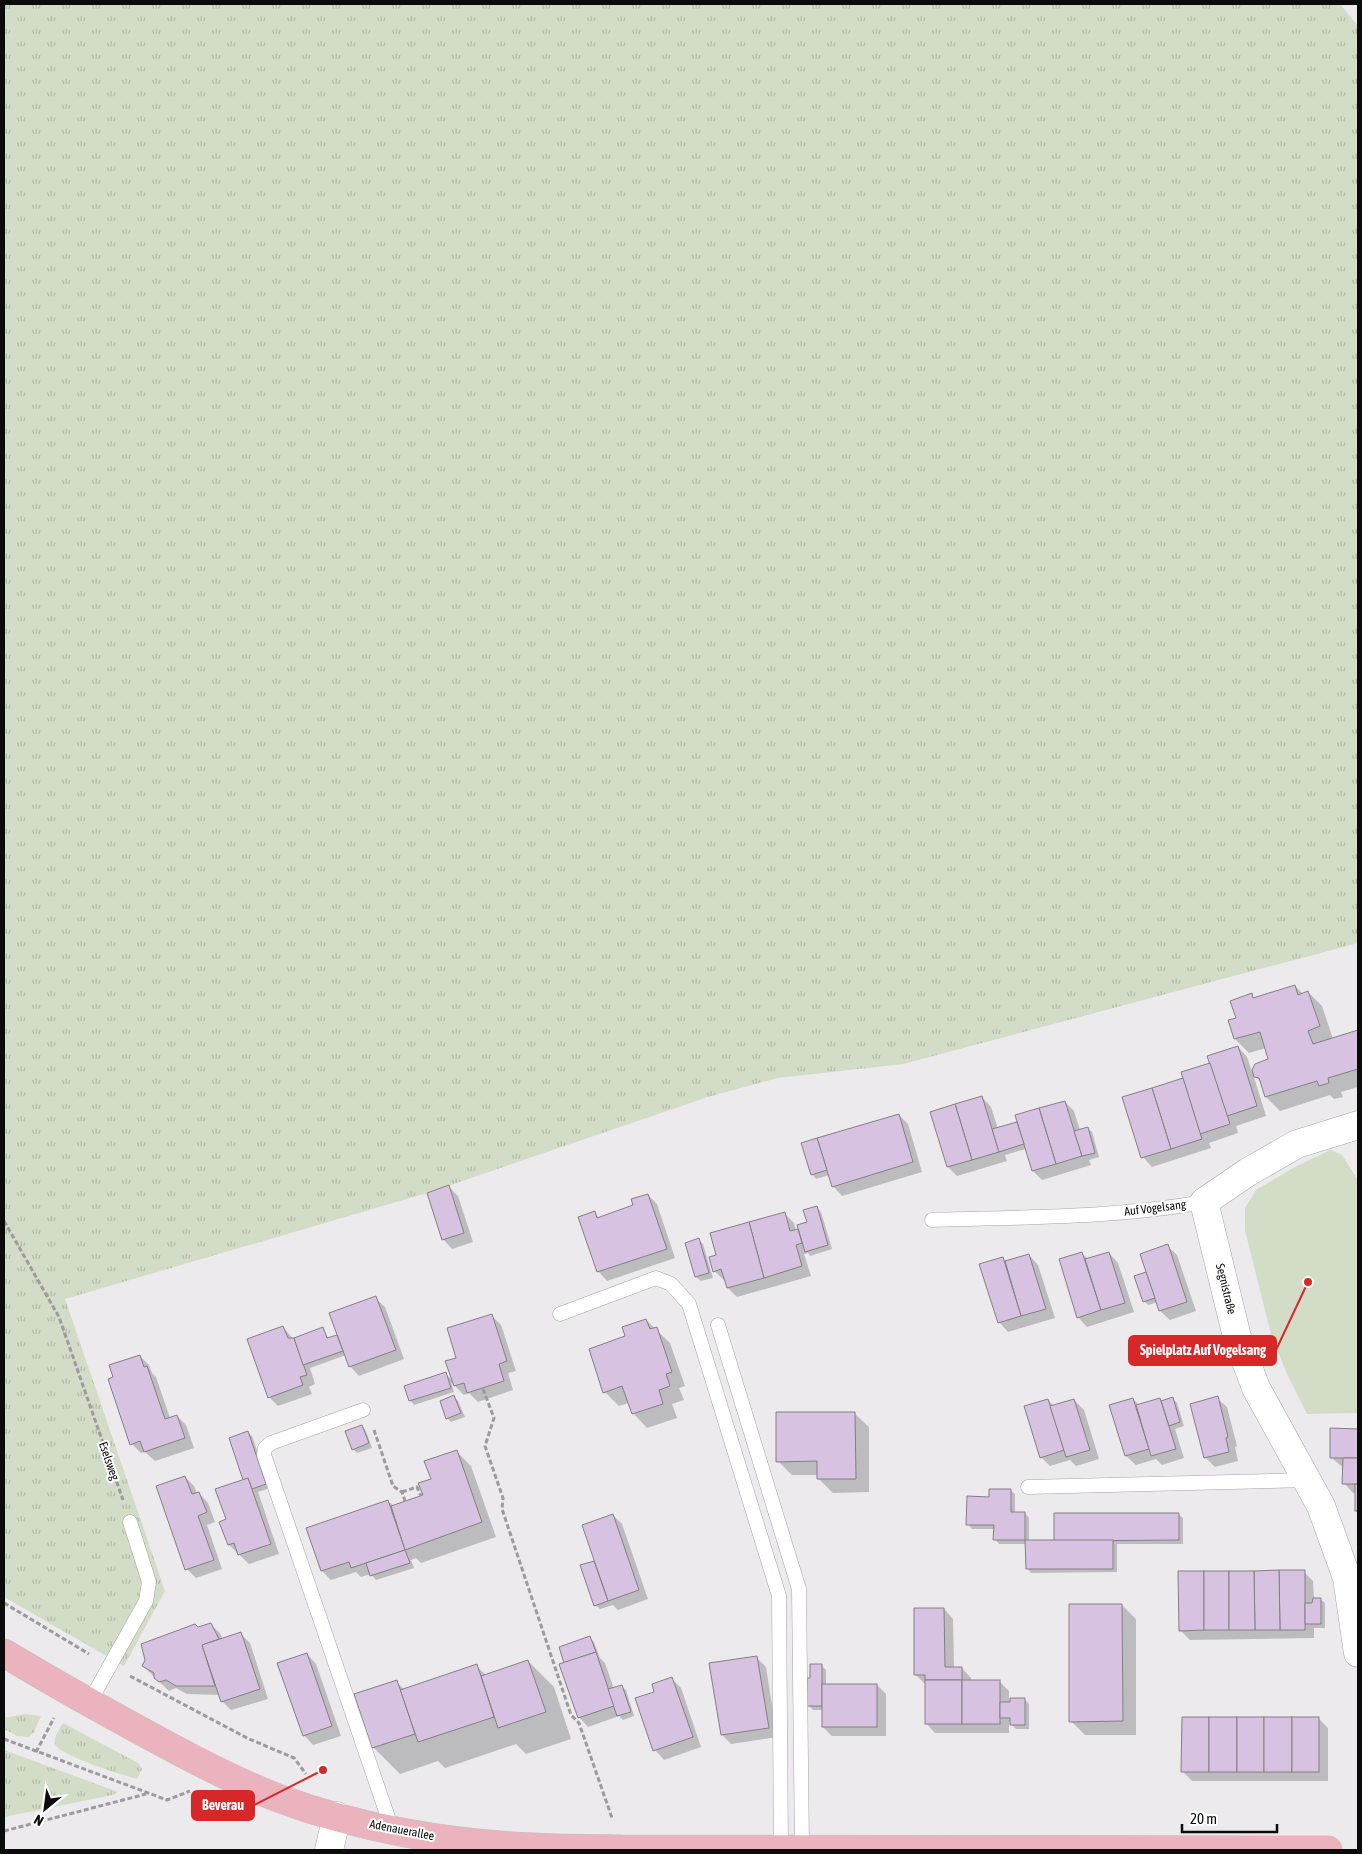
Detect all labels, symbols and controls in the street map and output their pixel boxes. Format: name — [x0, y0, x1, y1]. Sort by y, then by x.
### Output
street label: Auf Vogelsang — [1123, 1197, 1188, 1219]
street label: Segnistraße — [1213, 1262, 1239, 1316]
callout: Spielplatz Auf Vogelsang — [1129, 1336, 1276, 1365]
text: Spielplatz Auf Vogelsang — [1140, 1342, 1267, 1358]
street label: Eselsweg — [96, 1440, 122, 1483]
north arrow — [20, 1784, 70, 1834]
callout: Beverau — [192, 1791, 254, 1820]
text: Beverau — [202, 1797, 244, 1813]
scale bar — [1182, 1802, 1277, 1834]
text: 20 m — [1190, 1810, 1217, 1827]
text: N — [31, 1811, 46, 1829]
street label: Adenauerallee — [368, 1817, 436, 1843]

